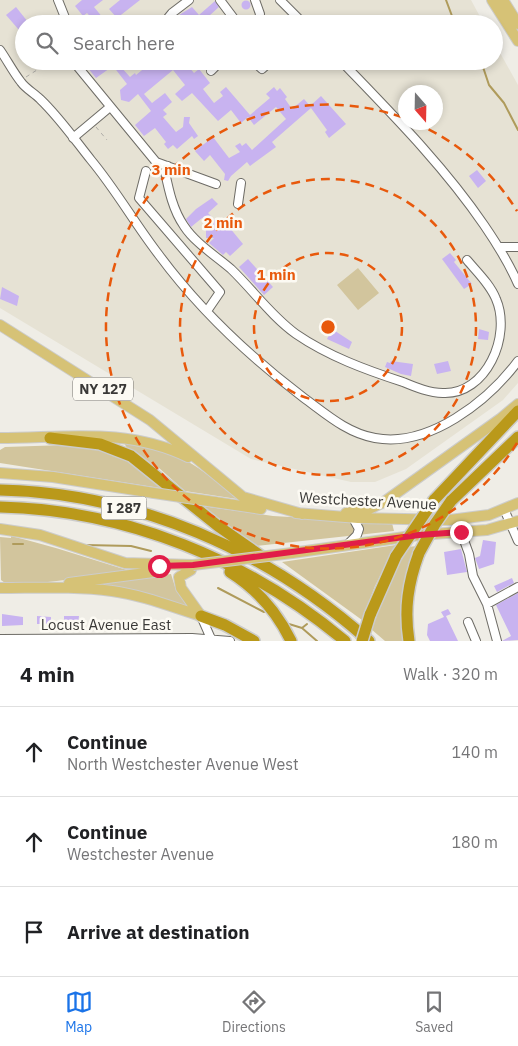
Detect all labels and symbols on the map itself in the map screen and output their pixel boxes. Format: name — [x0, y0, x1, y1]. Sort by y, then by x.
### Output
north arrow — [398, 85, 443, 130]
text: 3 min — [151, 160, 191, 179]
text: 2 min — [203, 213, 243, 232]
text: 1 min — [256, 265, 296, 284]
centre of rings — [319, 318, 337, 336]
road number: NY 127 — [73, 378, 133, 400]
street label: Westchester Avenue — [299, 487, 437, 514]
road number: I 287 — [102, 496, 146, 520]
route end — [450, 521, 473, 544]
route start — [148, 555, 171, 578]
street label: Locust Avenue East — [41, 615, 171, 634]

